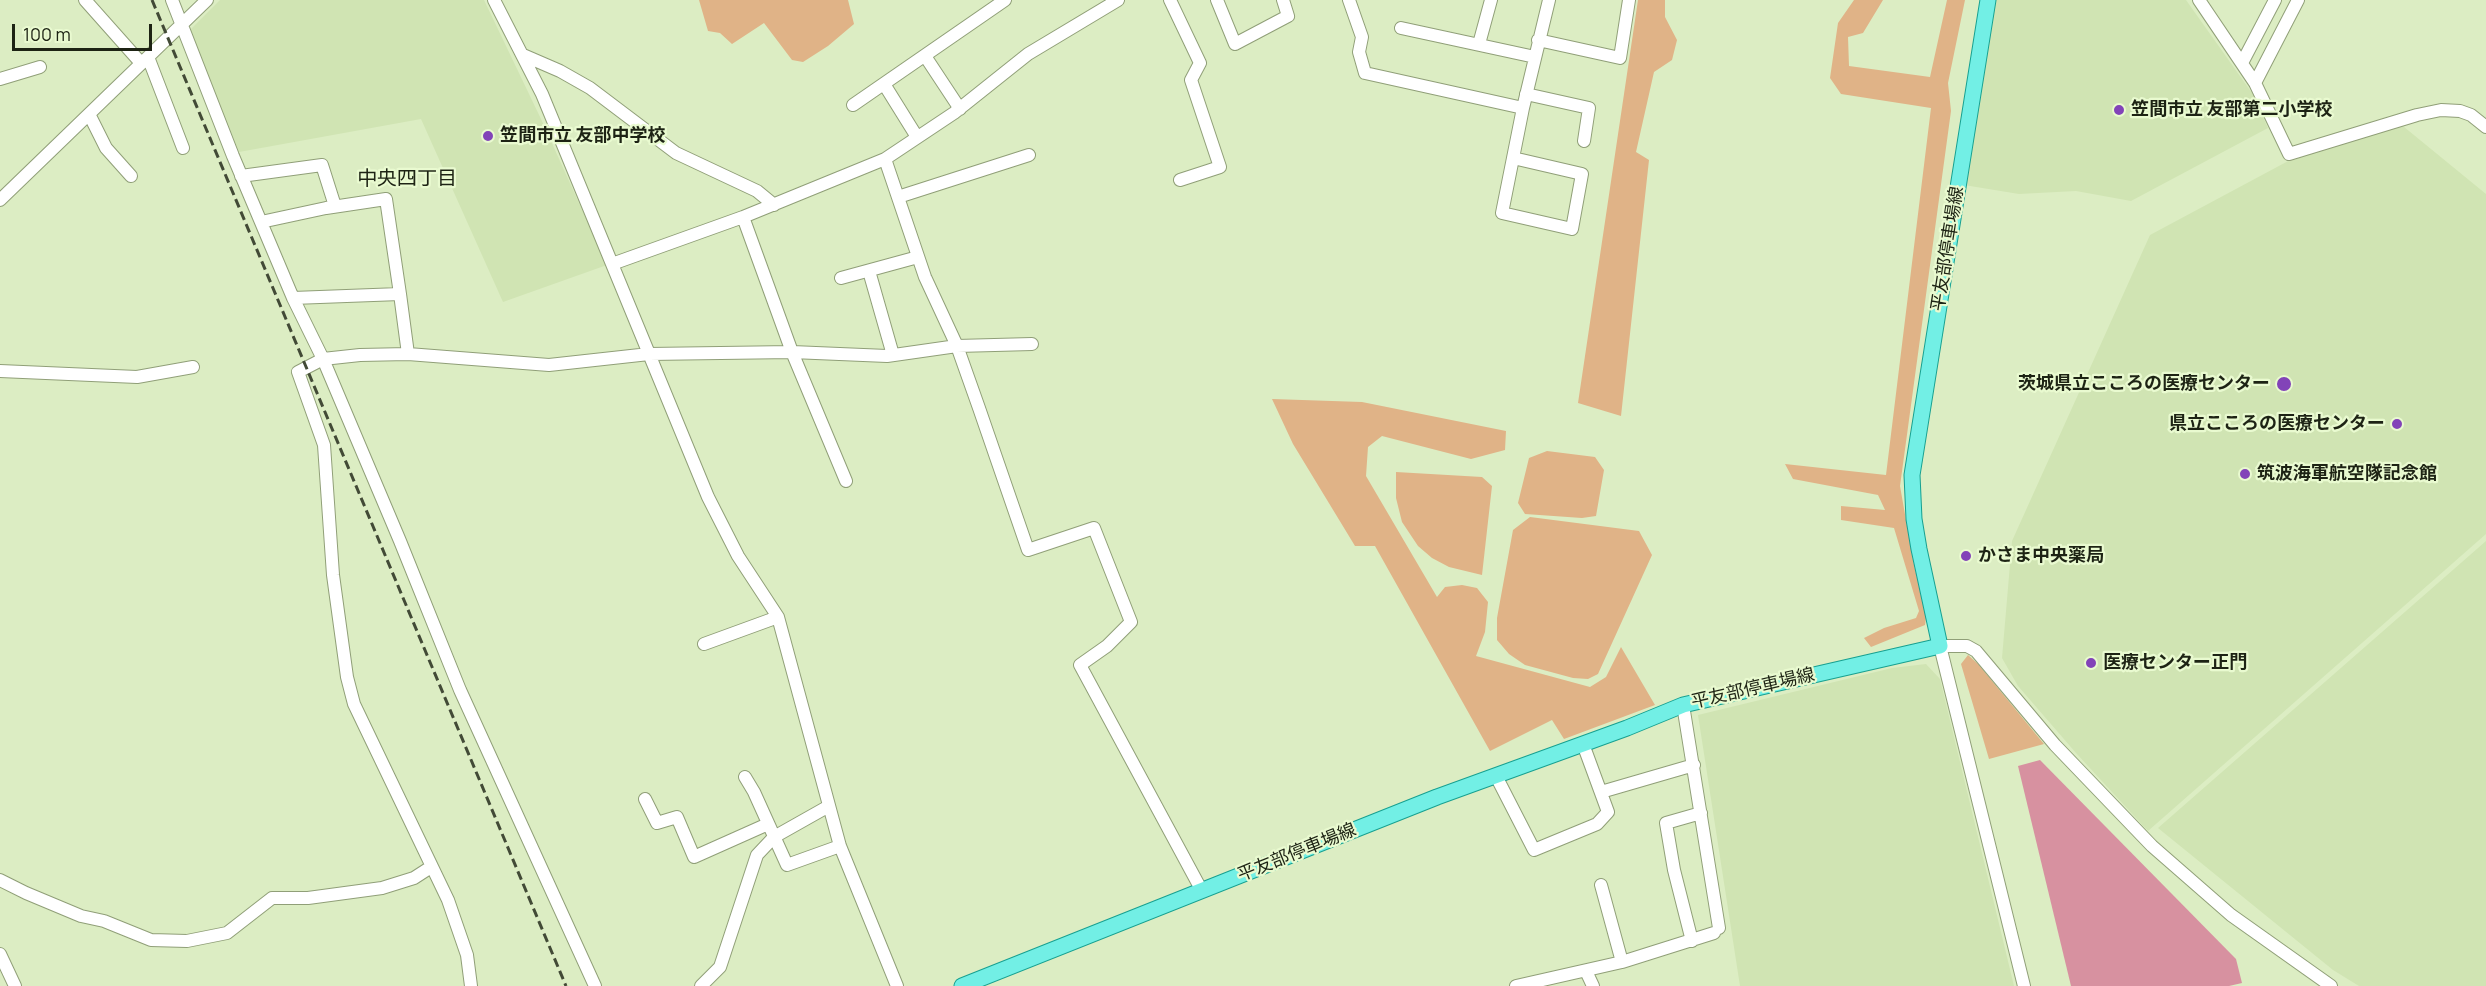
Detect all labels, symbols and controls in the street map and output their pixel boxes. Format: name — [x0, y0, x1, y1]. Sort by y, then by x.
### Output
scale bar — [15, 12, 154, 50]
text: 100 m — [23, 22, 71, 46]
place label: 笠間市立 友部第二小学校 — [2131, 99, 2333, 121]
marker: 笠間市立 友部第二小学校 — [2112, 103, 2126, 117]
place label: 笠間市立 友部中学校 — [500, 125, 666, 147]
marker: 笠間市立 友部中学校 — [481, 129, 495, 143]
district label: 中央四丁目 — [357, 167, 457, 191]
street label: 平友部停車場線 — [1927, 185, 1969, 313]
place label: 茨城県立こころの医療センター — [2018, 373, 2270, 395]
marker: 茨城県立こころの医療センター — [2275, 375, 2293, 393]
place label: 県立こころの医療センター — [2169, 413, 2385, 435]
marker: 県立こころの医療センター — [2390, 417, 2404, 431]
place label: 筑波海軍航空隊記念館 — [2257, 463, 2437, 485]
marker: 筑波海軍航空隊記念館 — [2238, 467, 2252, 481]
place label: かさま中央薬局 — [1978, 545, 2104, 567]
marker: かさま中央薬局 — [1959, 549, 1973, 563]
place label: 医療センター正門 — [2103, 652, 2247, 674]
marker: 医療センター正門 — [2084, 656, 2098, 670]
street label: 平友部停車場線 — [1689, 664, 1817, 714]
street label: 平友部停車場線 — [1235, 819, 1359, 887]

